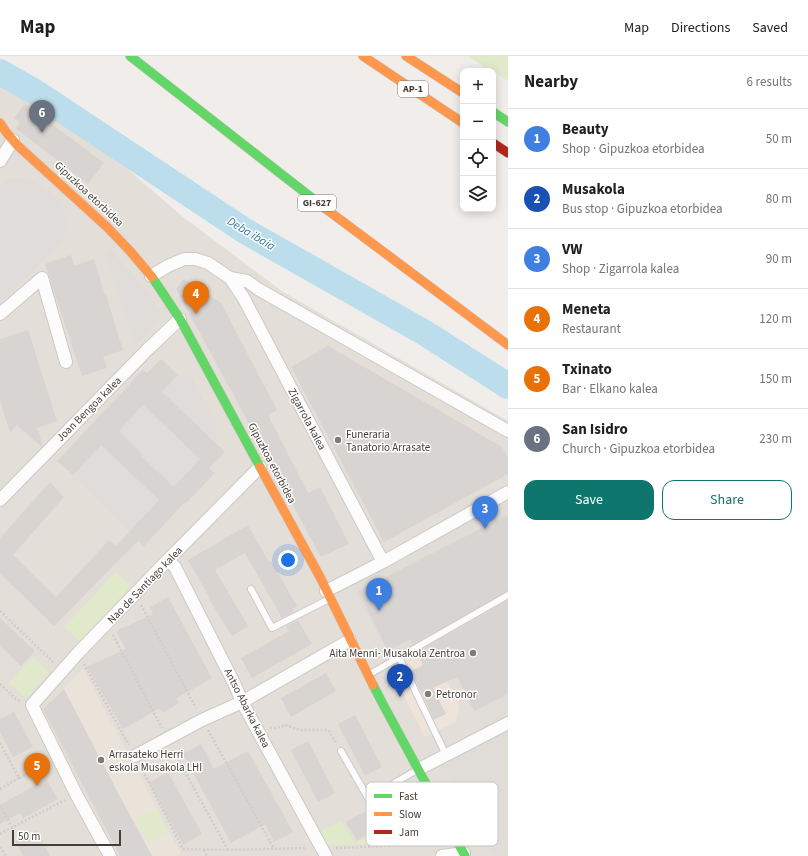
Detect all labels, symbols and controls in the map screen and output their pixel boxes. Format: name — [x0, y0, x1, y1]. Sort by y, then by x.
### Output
text: Map — [20, 14, 55, 41]
text: Map — [624, 18, 649, 38]
text: Directions — [671, 18, 730, 38]
text: Saved — [752, 18, 788, 38]
map controls — [460, 68, 496, 212]
button: + — [460, 68, 496, 104]
text: Nearby — [524, 70, 578, 94]
text: 6 results — [747, 73, 792, 91]
road number: AP-1 — [398, 81, 428, 97]
pin: 6 — [29, 100, 55, 133]
button: − — [460, 104, 496, 140]
text: Beauty — [562, 119, 609, 140]
text: 1 — [534, 130, 540, 148]
text: 50 m — [766, 130, 792, 148]
button: locate — [460, 140, 496, 176]
text: Shop · Gipuzkoa etorbidea — [562, 140, 704, 158]
street label: Gipuzkoa etorbidea — [51, 158, 127, 230]
button: layers — [460, 176, 496, 212]
text: Musakola — [562, 179, 625, 200]
text: 2 — [534, 190, 540, 208]
text: 80 m — [766, 190, 792, 208]
road number: GI-627 — [298, 195, 336, 211]
text: Bus stop · Gipuzkoa etorbidea — [562, 200, 723, 218]
water label: Deba ibaia — [224, 213, 279, 255]
text: VW — [562, 239, 583, 260]
text: 3 — [534, 250, 540, 268]
text: 90 m — [766, 250, 792, 268]
text: Shop · Zigarrola kalea — [562, 260, 679, 278]
pin: 4 — [183, 281, 209, 314]
text: Meneta — [562, 299, 611, 320]
text: 4 — [534, 310, 540, 328]
text: 120 m — [759, 310, 792, 328]
text: Restaurant — [562, 320, 621, 338]
text: Txinato — [562, 359, 612, 380]
text: 5 — [534, 370, 540, 388]
text: 150 m — [759, 370, 792, 388]
street label: Joan Bengoa kalea — [53, 373, 125, 445]
text: Bar · Elkano kalea — [562, 380, 658, 398]
street label: Zigarrola kalea — [284, 385, 330, 453]
text: San Isidro — [562, 419, 628, 440]
street label: Gipuzkoa etorbidea — [244, 420, 300, 506]
place label: Funeraria Tanatorio Arrasate — [346, 427, 431, 455]
text: 6 — [534, 430, 540, 448]
text: 230 m — [759, 430, 792, 448]
marker: Funeraria Tanatorio Arrasate — [333, 435, 343, 445]
text: Church · Gipuzkoa etorbidea — [562, 440, 715, 458]
button: Save — [524, 480, 654, 520]
button: Share — [662, 480, 792, 520]
pin: 3 — [472, 496, 498, 529]
street label: Nao de Santiago kalea — [104, 543, 186, 627]
your location — [278, 550, 298, 570]
pin: 1 — [366, 578, 392, 611]
place label: Aita Menni- Musakola Zentroa — [329, 646, 465, 661]
marker: Aita Menni- Musakola Zentroa — [468, 648, 478, 658]
pin: 2 — [387, 664, 413, 697]
street label: Antso Abarka kalea — [221, 666, 273, 750]
place label: Petronor — [436, 687, 477, 702]
marker: Petronor — [423, 689, 433, 699]
place label: Arrasateko Herri eskola Musakola LHI — [109, 747, 202, 775]
pin: 5 — [24, 753, 50, 786]
marker: Arrasateko Herri eskola Musakola LHI — [96, 755, 106, 765]
legend — [366, 782, 498, 846]
text: Fast — [399, 789, 418, 804]
text: Slow — [399, 807, 422, 822]
text: Jam — [399, 825, 419, 840]
scale bar — [12, 828, 121, 847]
text: 50 m — [18, 829, 40, 844]

